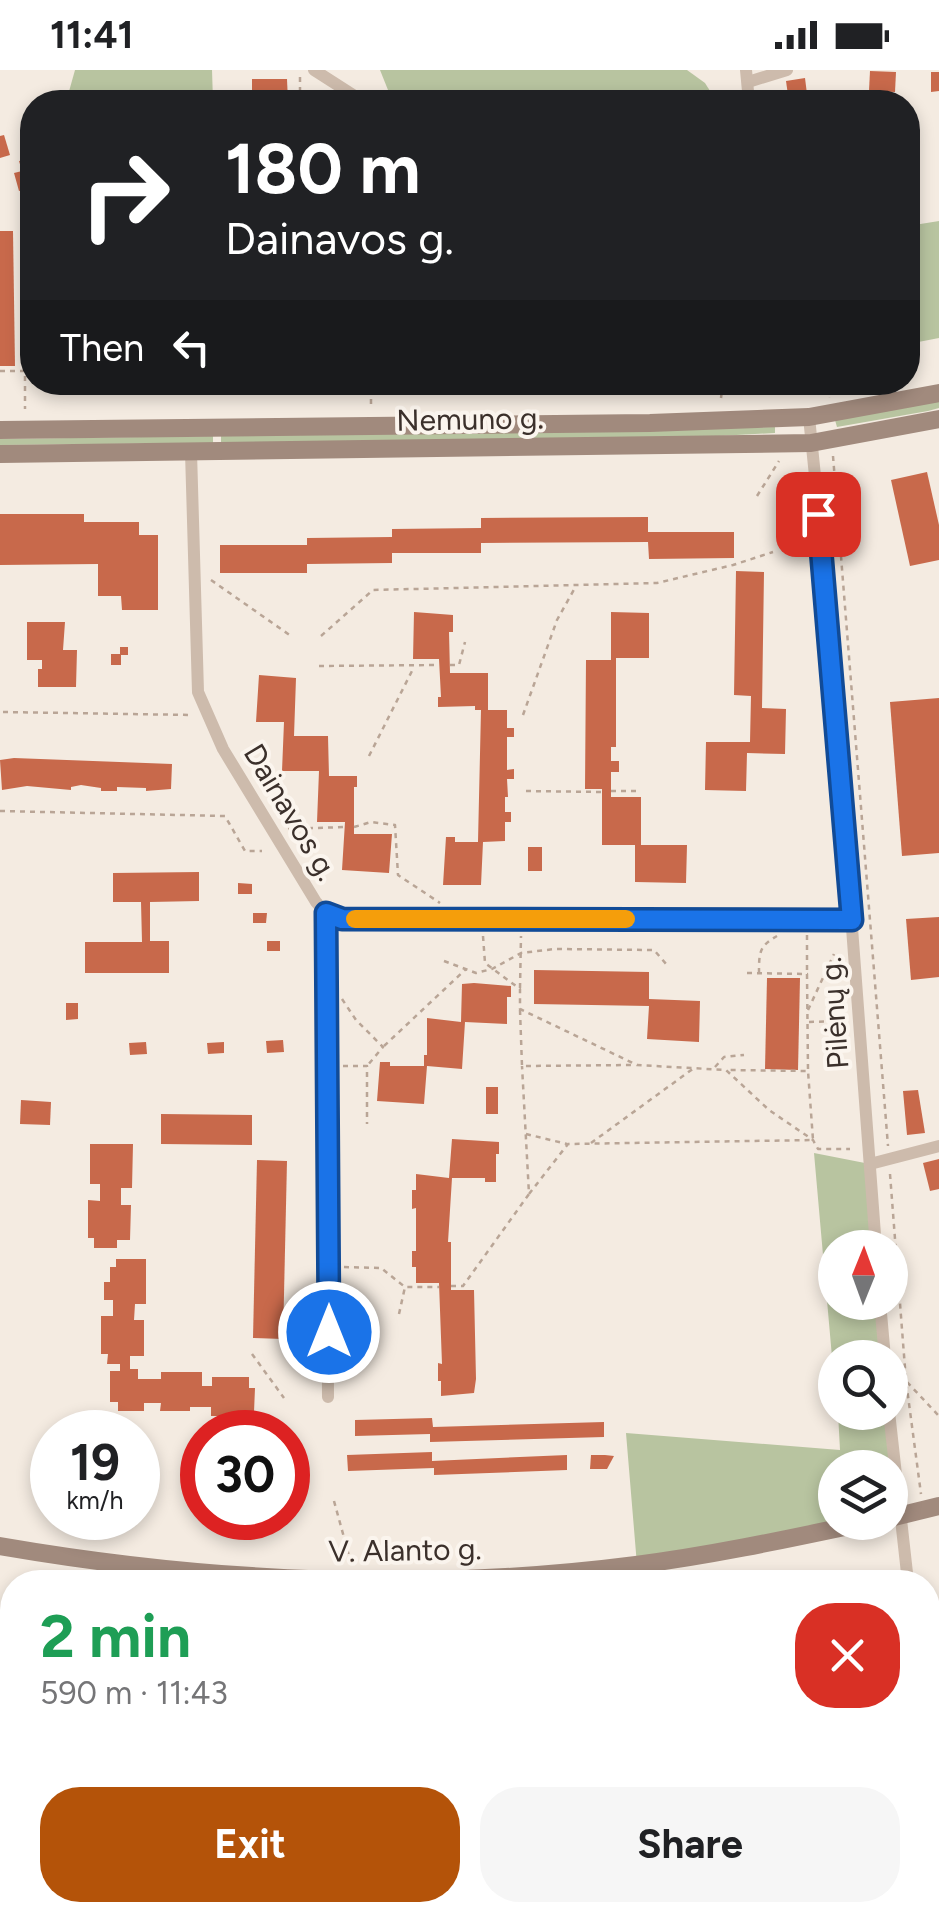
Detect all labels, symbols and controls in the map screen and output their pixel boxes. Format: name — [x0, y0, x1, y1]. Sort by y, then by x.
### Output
text: 11:41 — [50, 12, 134, 58]
text: 180 m — [225, 126, 420, 211]
icon: right — [60, 130, 190, 260]
text: Dainavos g. — [225, 211, 454, 265]
icon: left — [164, 320, 219, 375]
text: Then — [60, 325, 144, 371]
street label: Nemuno g. — [396, 399, 544, 439]
pin — [776, 472, 861, 557]
icon: arrive — [791, 487, 846, 542]
street label: Dainavos g. — [236, 737, 346, 887]
street label: Pilėnų g. — [812, 956, 856, 1070]
north arrow — [818, 1230, 908, 1320]
map controls — [818, 1230, 908, 1540]
position arrow — [277, 1280, 381, 1384]
button: search — [818, 1340, 908, 1430]
speed limit sign: 30 — [180, 1410, 310, 1540]
text: 19 — [70, 1432, 120, 1493]
button: layers — [818, 1450, 908, 1540]
text: km/h — [66, 1485, 124, 1515]
street label: V. Alanto g. — [328, 1530, 482, 1570]
text: 2 min — [40, 1600, 191, 1672]
button: close — [795, 1603, 900, 1708]
text: 590 m · 11:43 — [40, 1674, 228, 1712]
button: Exit — [40, 1787, 460, 1902]
button: Share — [480, 1787, 900, 1902]

